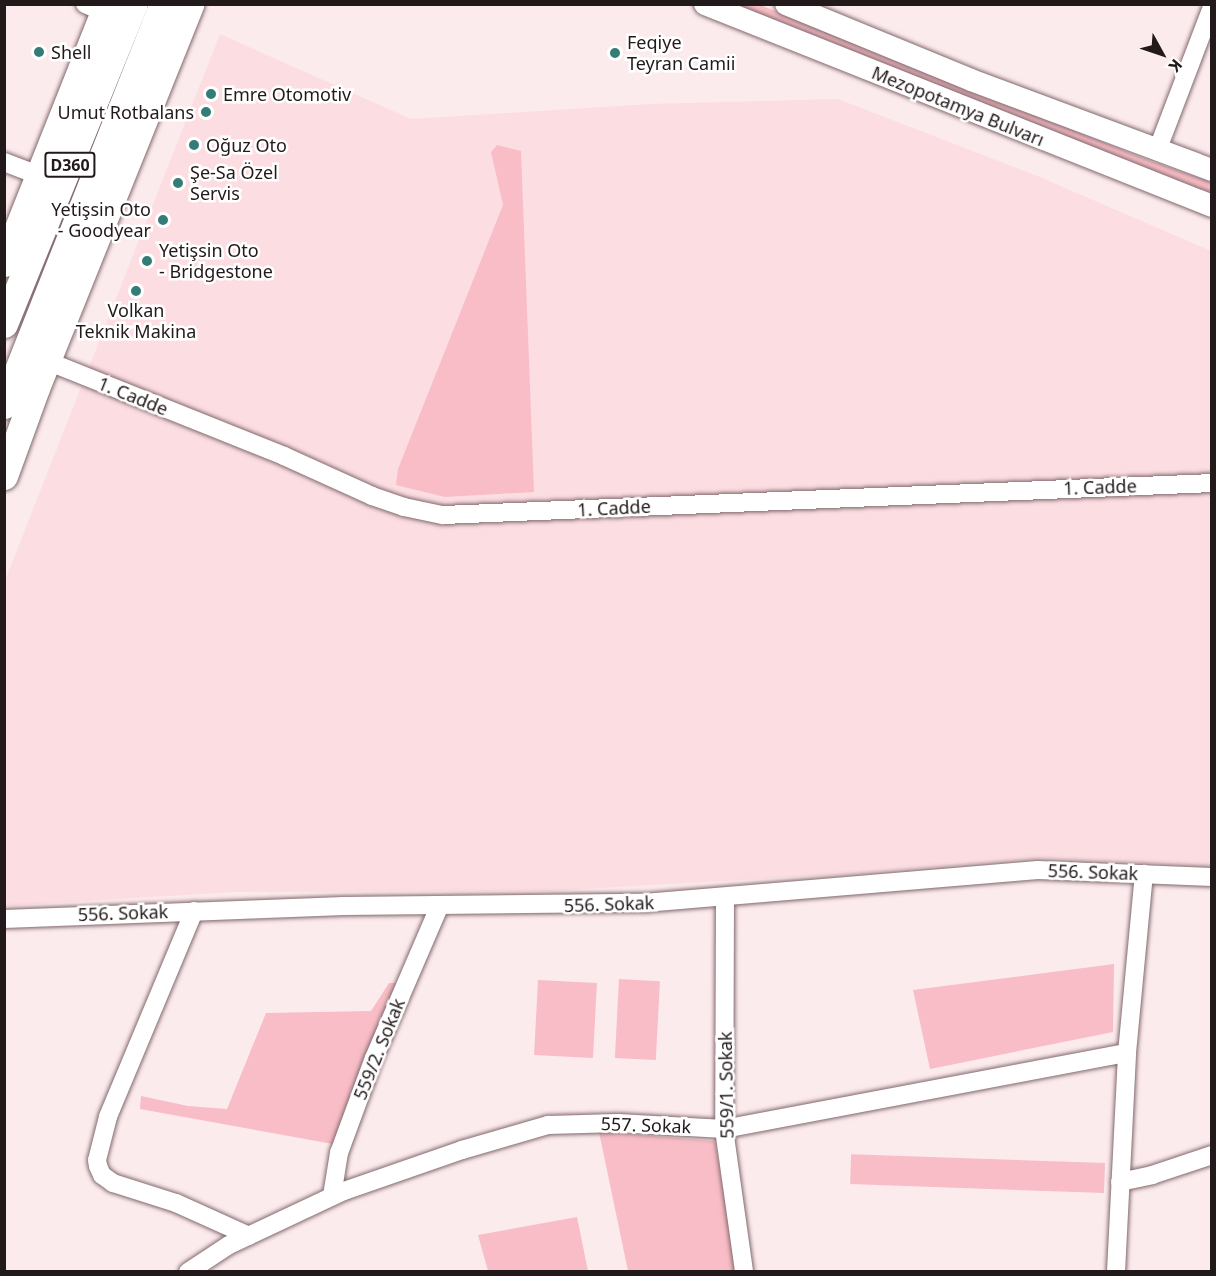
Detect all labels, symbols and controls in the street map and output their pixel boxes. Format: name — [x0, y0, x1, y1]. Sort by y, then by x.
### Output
north arrow — [1132, 24, 1192, 84]
place label: Feqiye Teyran Camii — [627, 32, 735, 74]
place label: Shell — [51, 41, 91, 63]
marker: Shell — [32, 45, 46, 59]
marker: Feqiye Teyran Camii — [608, 46, 622, 60]
text: K — [1164, 54, 1188, 77]
street label: Mezopotamya Bulvarı — [869, 62, 1047, 150]
place label: Emre Otomotiv — [223, 83, 351, 105]
marker: Emre Otomotiv — [204, 87, 218, 101]
place label: Umut Rotbalans — [57, 101, 194, 123]
marker: Umut Rotbalans — [199, 105, 213, 119]
place label: Oğuz Oto — [206, 134, 287, 156]
marker: Oğuz Oto — [187, 138, 201, 152]
road number: D360 — [43, 152, 97, 178]
place label: Şe-Sa Özel Servis — [190, 162, 278, 204]
marker: Şe-Sa Özel Servis — [171, 176, 185, 190]
place label: Yetişsin Oto - Goodyear — [51, 199, 151, 242]
marker: Yetişsin Oto - Goodyear — [156, 213, 170, 227]
place label: Yetişsin Oto - Bridgestone — [159, 240, 273, 282]
marker: Yetişsin Oto - Bridgestone — [140, 254, 154, 268]
marker: Volkan Teknik Makina — [129, 284, 143, 298]
place label: Volkan Teknik Makina — [76, 300, 196, 342]
street label: 1. Cadde — [95, 372, 171, 420]
street label: 1. Cadde — [1063, 475, 1137, 499]
street label: 1. Cadde — [577, 495, 651, 521]
street label: 556. Sokak — [1047, 860, 1139, 884]
street label: 556. Sokak — [563, 892, 655, 916]
street label: 556. Sokak — [77, 901, 169, 925]
street label: 559/2. Sokak — [349, 995, 409, 1103]
street label: 559/1. Sokak — [714, 1031, 738, 1139]
street label: 557. Sokak — [600, 1113, 692, 1137]

